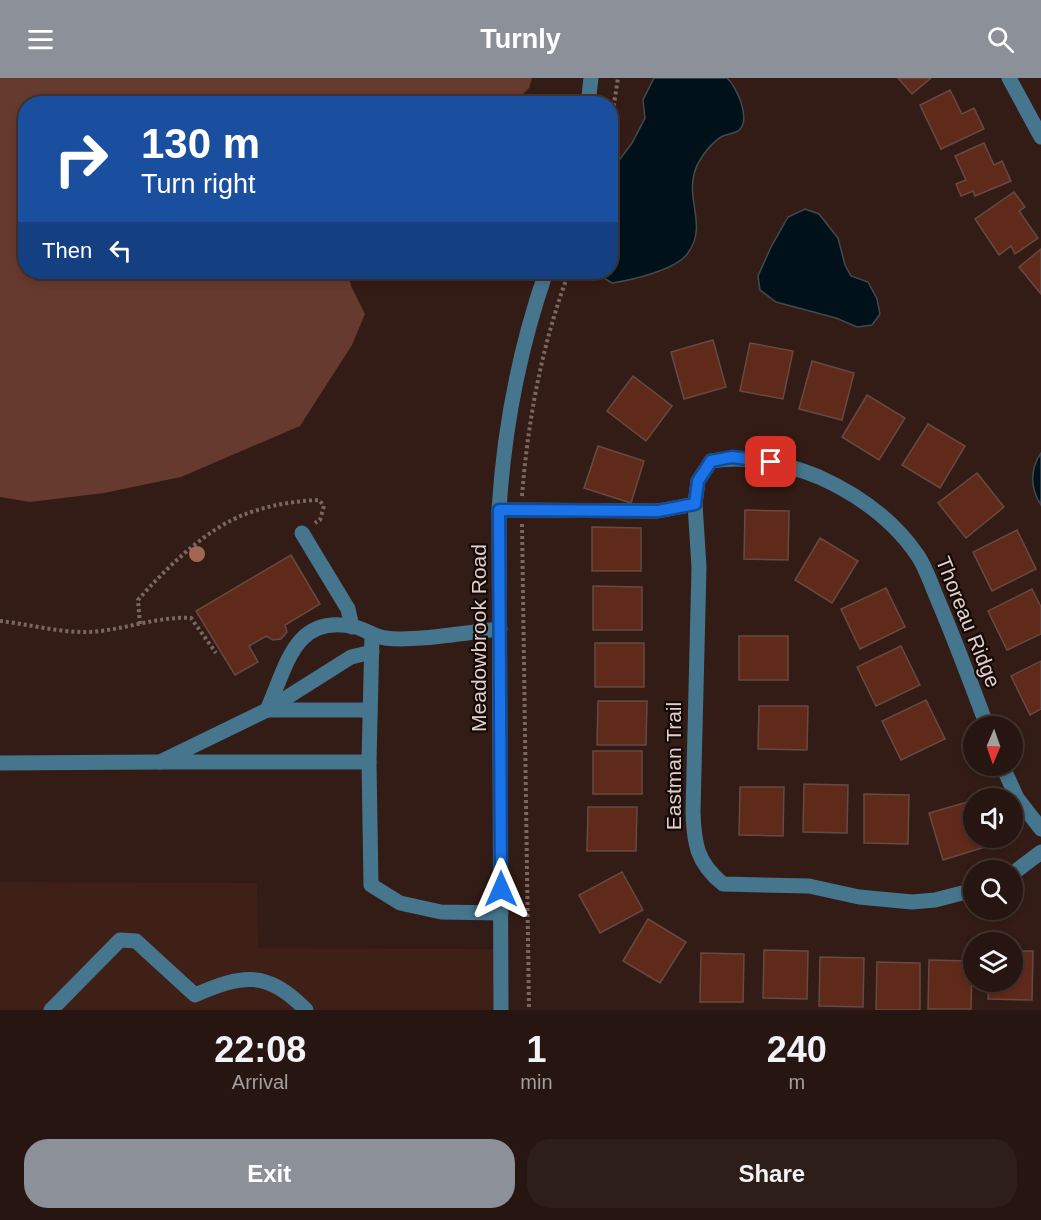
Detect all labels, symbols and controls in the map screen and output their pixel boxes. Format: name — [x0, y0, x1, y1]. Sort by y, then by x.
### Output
icon: menu — [24, 23, 57, 56]
icon: search — [984, 23, 1017, 56]
text: Turnly — [480, 24, 561, 54]
icon: right — [42, 120, 120, 198]
text: 130 m — [141, 120, 260, 167]
text: Turn right — [141, 169, 256, 199]
icon: left — [104, 234, 137, 267]
text: Then — [42, 238, 92, 263]
pin — [745, 436, 796, 487]
icon: arrive — [754, 445, 787, 478]
street label: Meadowbrook Road — [467, 544, 490, 732]
street label: Thoreau Ridge — [932, 553, 1005, 691]
street label: Eastman Trail — [662, 702, 685, 830]
north arrow — [963, 716, 1023, 776]
map controls — [963, 716, 1023, 992]
button: sound — [963, 788, 1023, 848]
position arrow — [469, 857, 533, 921]
button: search — [963, 860, 1023, 920]
button: layers — [963, 932, 1023, 992]
text: 22:08 — [214, 1029, 306, 1070]
text: 1 — [526, 1029, 546, 1070]
text: 240 — [767, 1029, 827, 1070]
text: Arrival — [232, 1071, 289, 1093]
text: min — [520, 1071, 553, 1093]
text: m — [788, 1071, 805, 1093]
button: Exit — [24, 1139, 515, 1208]
button: Share — [527, 1139, 1017, 1208]

